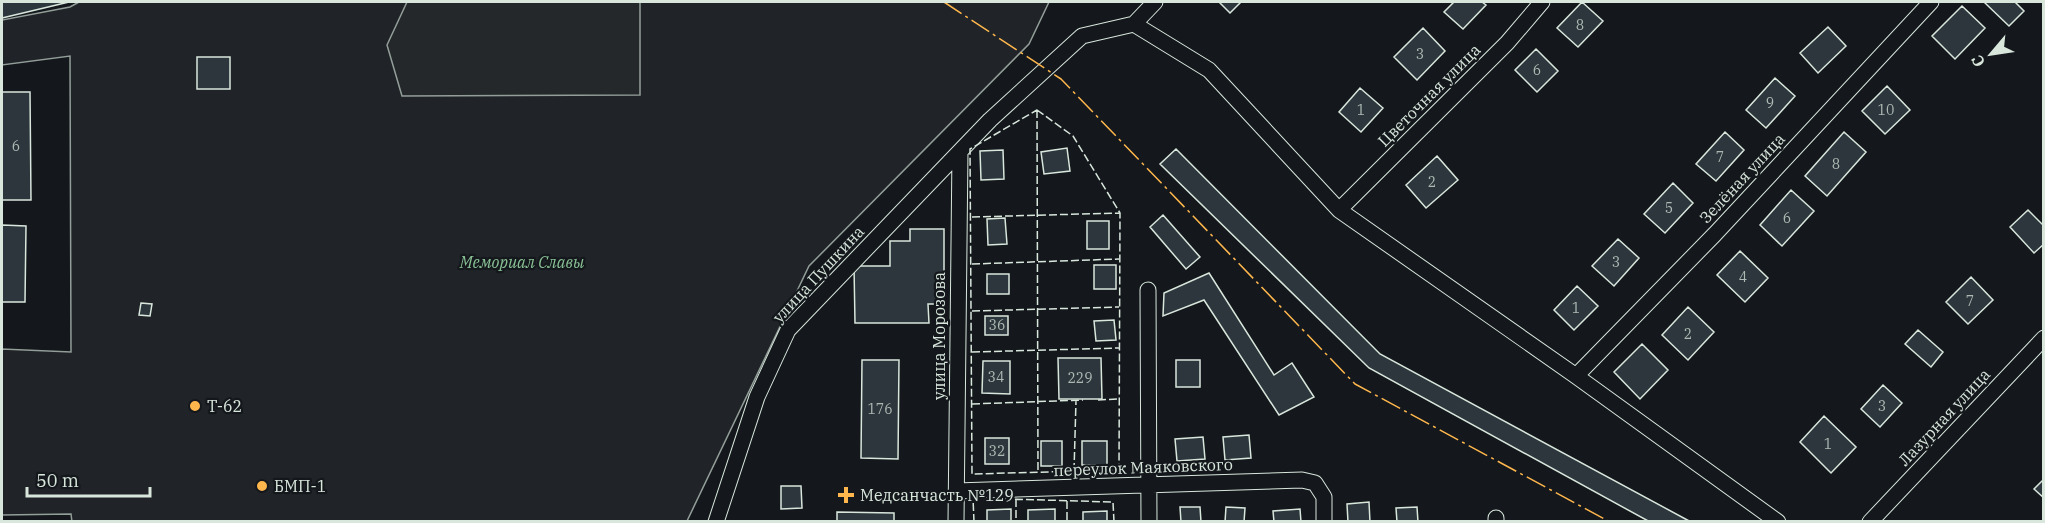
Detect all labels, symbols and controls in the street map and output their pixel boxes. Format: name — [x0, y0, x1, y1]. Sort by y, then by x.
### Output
house number: 8 — [1576, 16, 1584, 34]
north arrow — [1961, 24, 2021, 84]
street label: Цветочная улица — [1373, 39, 1485, 151]
house number: 3 — [1416, 45, 1424, 63]
text: С — [1967, 52, 1989, 71]
house number: 6 — [1533, 61, 1541, 79]
house number: 9 — [1766, 94, 1774, 112]
house number: 1 — [1357, 101, 1365, 119]
house number: 10 — [1878, 101, 1894, 119]
street label: Зелёная улица — [1695, 129, 1789, 227]
house number: 6 — [12, 137, 20, 155]
house number: 7 — [1716, 148, 1724, 166]
house number: 8 — [1832, 155, 1840, 173]
house number: 2 — [1428, 173, 1436, 191]
house number: 5 — [1665, 199, 1673, 217]
house number: 6 — [1783, 209, 1791, 227]
street label: улица Пушкина — [768, 221, 868, 327]
park label: Мемориал Славы — [459, 252, 585, 272]
house number: 3 — [1612, 253, 1620, 271]
house number: 4 — [1739, 268, 1747, 286]
street label: улица Морозова — [929, 272, 949, 400]
house number: 7 — [1966, 292, 1974, 310]
house number: 1 — [1572, 299, 1580, 317]
house number: 36 — [989, 316, 1005, 334]
house number: 2 — [1684, 325, 1692, 343]
street label: Лазурная улица — [1894, 364, 1994, 470]
house number: 34 — [988, 368, 1004, 386]
house number: 229 — [1067, 369, 1093, 387]
place label: Т-62 — [207, 396, 242, 416]
house number: 3 — [1878, 397, 1886, 415]
marker: Т-62 — [188, 399, 202, 413]
house number: 176 — [867, 400, 893, 418]
house number: 1 — [1824, 435, 1832, 453]
house number: 32 — [989, 442, 1005, 460]
street label: переулок Маяковского — [1053, 454, 1233, 480]
scale bar — [27, 460, 150, 498]
text: 50 m — [36, 469, 79, 492]
place label: БМП-1 — [274, 476, 326, 496]
marker: БМП-1 — [255, 479, 269, 493]
place label: Медсанчасть №129 — [860, 485, 1014, 505]
marker: Медсанчасть №129 — [837, 486, 855, 504]

